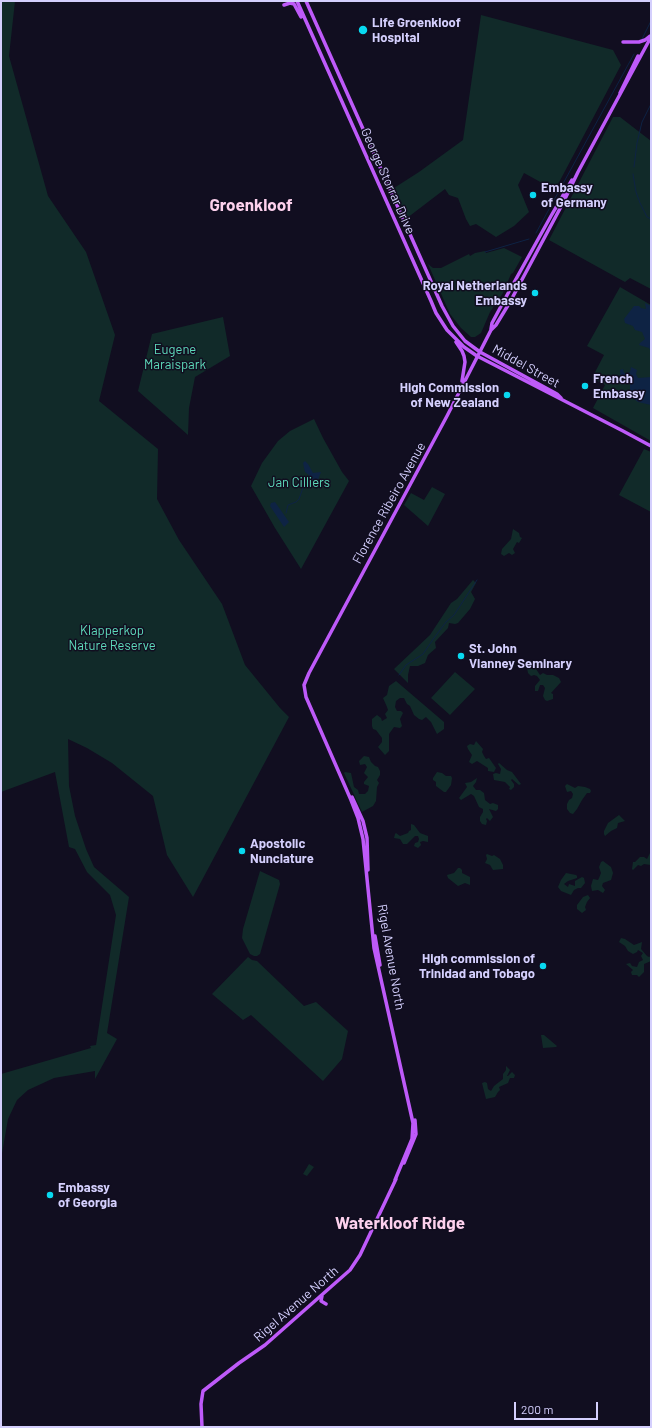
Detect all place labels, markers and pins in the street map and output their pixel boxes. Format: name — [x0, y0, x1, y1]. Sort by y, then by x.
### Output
place label: Life Groenkloof Hospital — [372, 15, 461, 46]
marker: Life Groenkloof Hospital — [357, 24, 369, 36]
place label: Embassy of Germany — [541, 180, 607, 211]
marker: Embassy of Germany — [528, 190, 538, 200]
place label: Royal Netherlands Embassy — [423, 278, 527, 309]
marker: Royal Netherlands Embassy — [530, 288, 540, 298]
place label: French Embassy — [593, 371, 645, 402]
place label: High Commission of New Zealand — [400, 380, 499, 411]
marker: French Embassy — [580, 381, 590, 391]
marker: High Commission of New Zealand — [502, 390, 512, 400]
place label: St. John Vianney Seminary — [469, 641, 572, 672]
marker: St. John Vianney Seminary — [456, 651, 466, 661]
place label: Apostolic Nunciature — [250, 836, 314, 867]
marker: Apostolic Nunciature — [237, 846, 247, 856]
place label: High commission of Trinidad and Tobago — [419, 951, 535, 982]
marker: High commission of Trinidad and Tobago — [538, 961, 548, 971]
place label: Embassy of Georgia — [58, 1180, 117, 1211]
marker: Embassy of Georgia — [45, 1190, 55, 1200]

